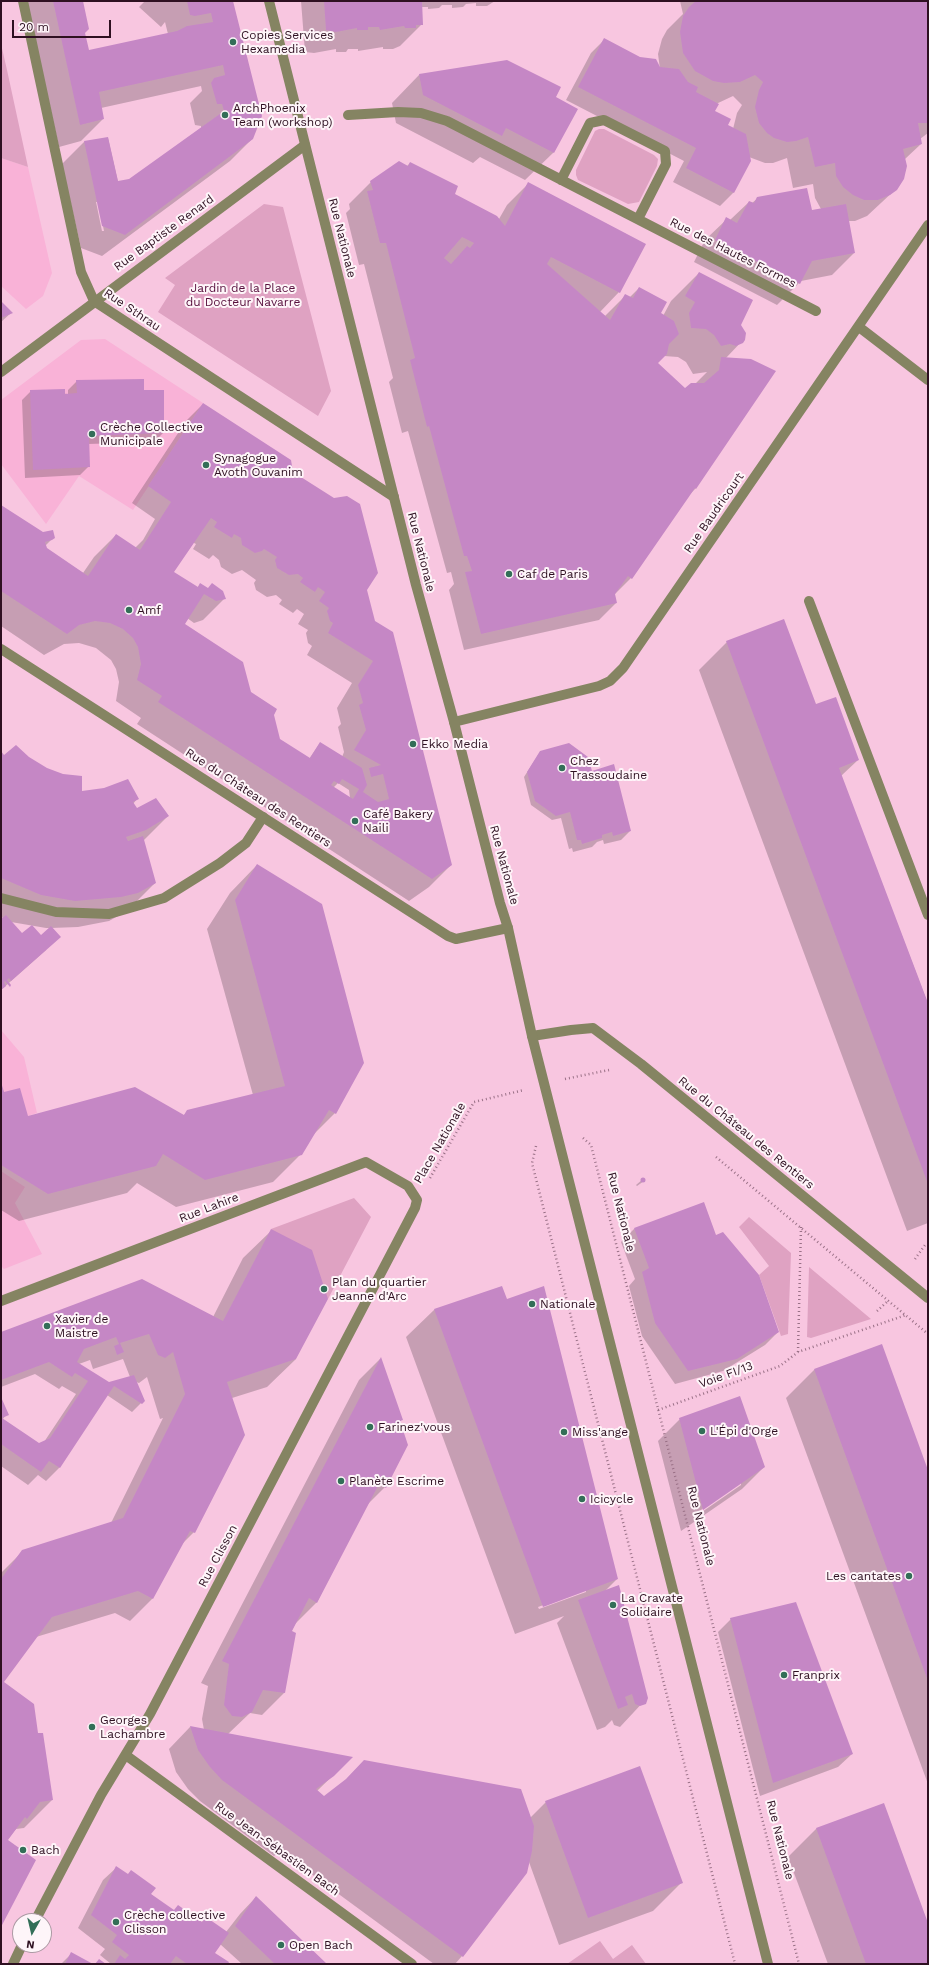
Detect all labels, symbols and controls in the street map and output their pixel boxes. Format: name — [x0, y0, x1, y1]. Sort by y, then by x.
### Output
scale bar — [14, 12, 113, 38]
text: 20 m — [19, 20, 49, 34]
place label: Copies Services Hexamedia — [241, 28, 333, 56]
marker: Copies Services Hexamedia — [228, 37, 238, 47]
place label: ArchPhoenix Team (workshop) — [233, 101, 333, 129]
marker: ArchPhoenix Team (workshop) — [220, 110, 230, 120]
street label: Rue Baptiste Renard — [111, 192, 217, 274]
street label: Rue Nationale — [325, 197, 359, 279]
street label: Rue des Hautes Formes — [667, 215, 799, 291]
park label: Jardin de la Place du Docteur Navarre — [186, 281, 300, 309]
street label: Rue Sthrau — [101, 286, 163, 334]
place label: Crèche Collective Municipale — [100, 420, 203, 448]
marker: Crèche Collective Municipale — [87, 429, 97, 439]
place label: Synagogue Avoth Ouvanim — [214, 451, 303, 479]
marker: Synagogue Avoth Ouvanim — [201, 460, 211, 470]
street label: Rue Baudricourt — [681, 470, 747, 556]
street label: Rue Nationale — [404, 511, 438, 593]
place label: Caf de Paris — [517, 567, 588, 581]
marker: Caf de Paris — [504, 569, 514, 579]
place label: Amf — [137, 603, 161, 617]
marker: Amf — [124, 605, 134, 615]
place label: Ekko Media — [421, 737, 488, 751]
marker: Ekko Media — [408, 739, 418, 749]
street label: Rue du Château des Rentiers — [182, 745, 334, 851]
place label: Chez Trassoudaine — [570, 754, 647, 782]
marker: Chez Trassoudaine — [557, 763, 567, 773]
place label: Café Bakery Naili — [363, 807, 433, 835]
marker: Café Bakery Naili — [350, 816, 360, 826]
street label: Rue Nationale — [486, 824, 522, 906]
street label: Rue du Château des Rentiers — [675, 1074, 817, 1192]
street label: Place Nationale — [411, 1100, 469, 1186]
street label: Rue Nationale — [604, 1171, 638, 1253]
street label: Rue Lahire — [177, 1190, 241, 1226]
place label: Plan du quartier Jeanne d'Arc — [332, 1275, 427, 1303]
marker: Plan du quartier Jeanne d'Arc — [319, 1284, 329, 1294]
place label: Nationale — [540, 1297, 596, 1311]
marker: Nationale — [527, 1299, 537, 1309]
place label: Xavier de Maistre — [55, 1312, 108, 1340]
marker: Xavier de Maistre — [42, 1321, 52, 1331]
street label: Voie FI/13 — [697, 1359, 755, 1391]
place label: Farinez'vous — [378, 1420, 450, 1434]
marker: Farinez'vous — [365, 1422, 375, 1432]
place label: L'Épi d'Orge — [710, 1424, 778, 1438]
place label: Miss'ange — [572, 1425, 628, 1439]
marker: L'Épi d'Orge — [697, 1426, 707, 1436]
marker: Miss'ange — [559, 1427, 569, 1437]
place label: Planète Escrime — [349, 1474, 444, 1488]
marker: Planète Escrime — [336, 1476, 346, 1486]
street label: Rue Nationale — [684, 1485, 718, 1567]
place label: Icicycle — [590, 1492, 633, 1506]
marker: Icicycle — [577, 1494, 587, 1504]
street label: Rue Clisson — [196, 1522, 240, 1590]
place label: Les cantates — [826, 1569, 901, 1583]
marker: Les cantates — [904, 1571, 914, 1581]
place label: La Cravate Solidaire — [621, 1591, 683, 1619]
marker: La Cravate Solidaire — [608, 1600, 618, 1610]
place label: Franprix — [792, 1668, 840, 1682]
marker: Franprix — [779, 1670, 789, 1680]
place label: Georges Lachambre — [100, 1713, 165, 1741]
marker: Georges Lachambre — [87, 1722, 97, 1732]
street label: Rue Jean-Sébastien Bach — [212, 1799, 342, 1899]
street label: Rue Nationale — [763, 1799, 797, 1881]
place label: Bach — [31, 1843, 60, 1857]
marker: Bach — [18, 1845, 28, 1855]
place label: Crèche collective Clisson — [124, 1908, 225, 1936]
north arrow — [12, 1913, 52, 1953]
marker: Crèche collective Clisson — [111, 1917, 121, 1927]
text: N — [25, 1937, 35, 1951]
place label: Open Bach — [289, 1938, 353, 1952]
marker: Open Bach — [276, 1940, 286, 1950]

